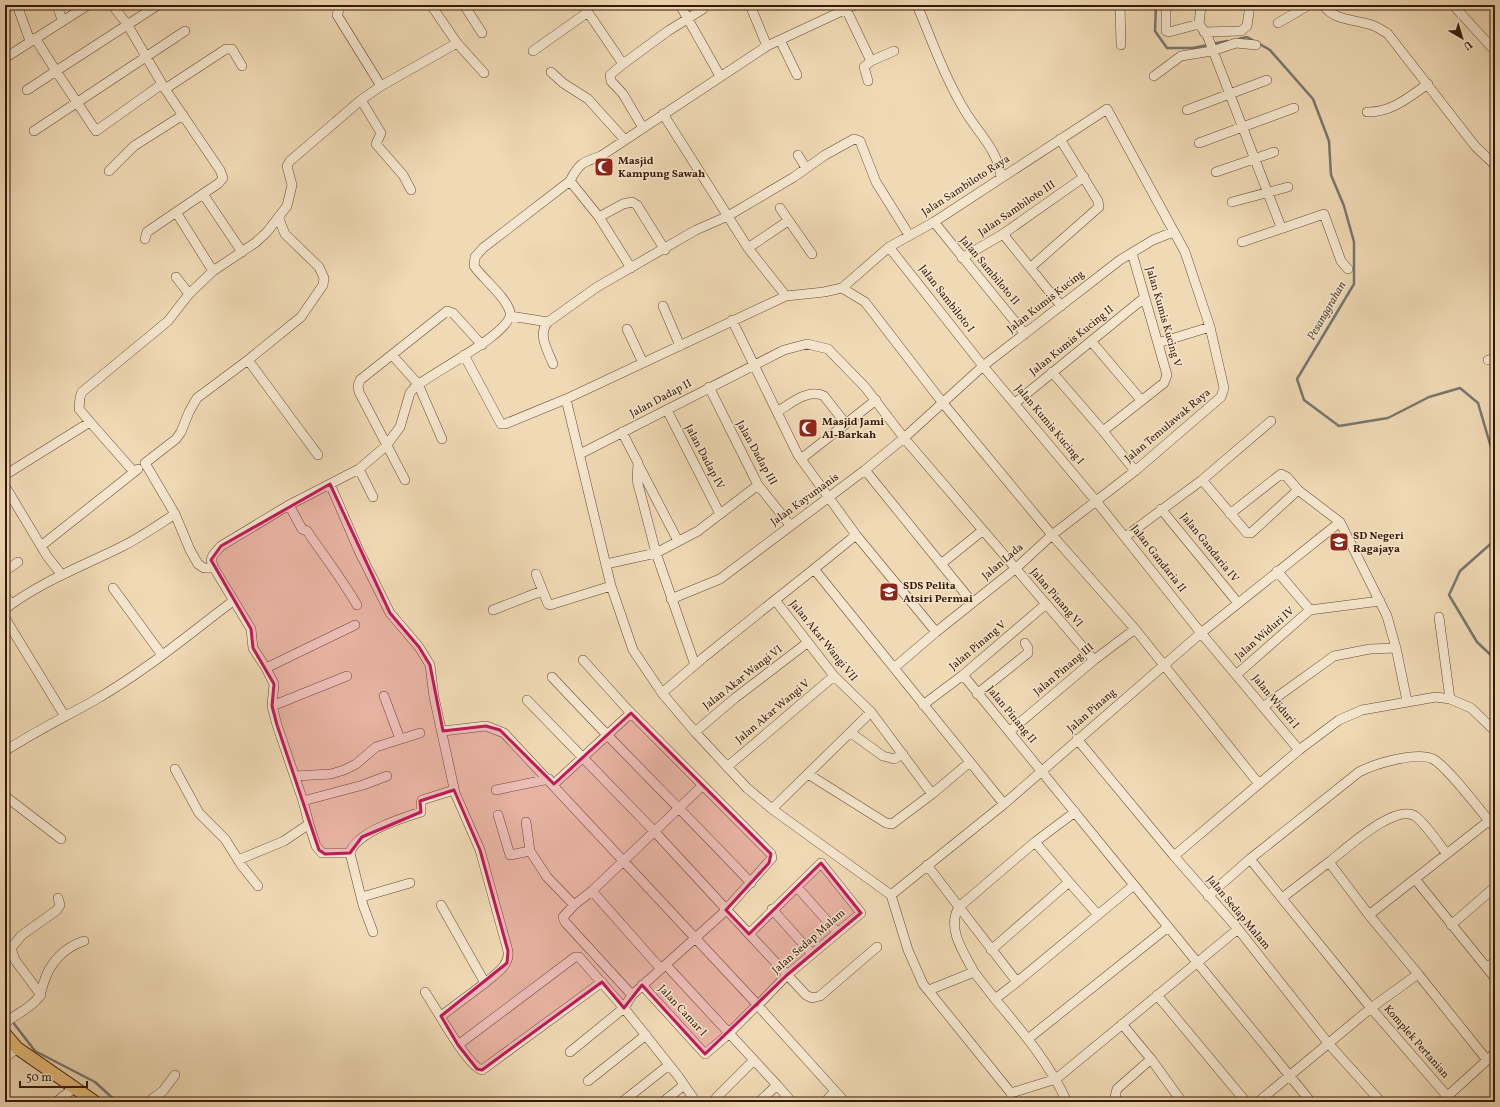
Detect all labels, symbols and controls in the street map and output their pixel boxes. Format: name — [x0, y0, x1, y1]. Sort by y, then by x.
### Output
north arrow — [1442, 18, 1482, 58]
text: U — [1459, 36, 1475, 53]
street label: Jalan Sambiloto Raya — [919, 152, 1013, 220]
place label: Masjid Kampung Sawah — [618, 154, 705, 182]
mosque icon: Masjid Kampung Sawah — [593, 156, 615, 178]
street label: Jalan Sambiloto III — [976, 178, 1059, 240]
street label: Jalan Sambiloto II — [956, 233, 1022, 309]
street label: Jalan Sambiloto I — [915, 262, 977, 336]
street label: Jalan Kumis Kucing V — [1141, 265, 1185, 369]
street label: Jalan Kumis Kucing — [1004, 267, 1088, 337]
water label: Pesanggrahan — [1304, 279, 1350, 343]
street label: Jalan Kumis Kucing II — [1027, 302, 1117, 380]
street label: Jalan Dadap II — [627, 376, 695, 422]
street label: Jalan Kumis Kucing I — [1011, 382, 1087, 468]
street label: Jalan Temulawak Raya — [1122, 385, 1215, 466]
place label: Masjid Jami Al-Barkah — [822, 415, 884, 443]
mosque icon: Masjid Jami Al-Barkah — [797, 417, 819, 439]
street label: Jalan Dadap III — [732, 418, 780, 488]
street label: Jalan Dadap IV — [681, 422, 728, 493]
street label: Jalan Kayumanis — [768, 470, 842, 530]
street label: Jalan Gandaria IV — [1176, 510, 1242, 586]
street label: Jalan Gandaria II — [1127, 522, 1189, 596]
place label: SD Negeri Ragajaya — [1353, 529, 1404, 557]
school or university icon: SD Negeri Ragajaya — [1328, 531, 1350, 553]
street label: Jalan Lada — [979, 540, 1027, 584]
street label: Jalan Pinang VI — [1026, 565, 1086, 631]
place label: SDS Pelita Atsiri Permai — [903, 579, 973, 607]
school or university icon: SDS Pelita Atsiri Permai — [878, 581, 900, 603]
street label: Jalan Akar Wangi VII — [785, 597, 861, 685]
street label: Jalan Widuri IV — [1232, 604, 1298, 664]
street label: Jalan Pinang V — [946, 617, 1010, 674]
street label: Jalan Pinang III — [1031, 640, 1097, 700]
street label: Jalan Akar Wangi VI — [701, 643, 785, 713]
street label: Jalan Widuri I — [1248, 672, 1302, 732]
street label: Jalan Akar Wangi V — [733, 677, 813, 747]
street label: Jalan Pinang II — [983, 683, 1039, 747]
street label: Jalan Pinang — [1064, 685, 1120, 737]
street label: Jalan Sedap Malam — [1203, 873, 1274, 953]
street label: Jalan Sedap Malam — [769, 906, 849, 978]
street label: Jalan Camar I — [654, 982, 710, 1040]
street label: Komplek Pertanian — [1380, 1002, 1452, 1082]
scale bar — [20, 1063, 87, 1089]
text: 50 m — [26, 1070, 52, 1086]

